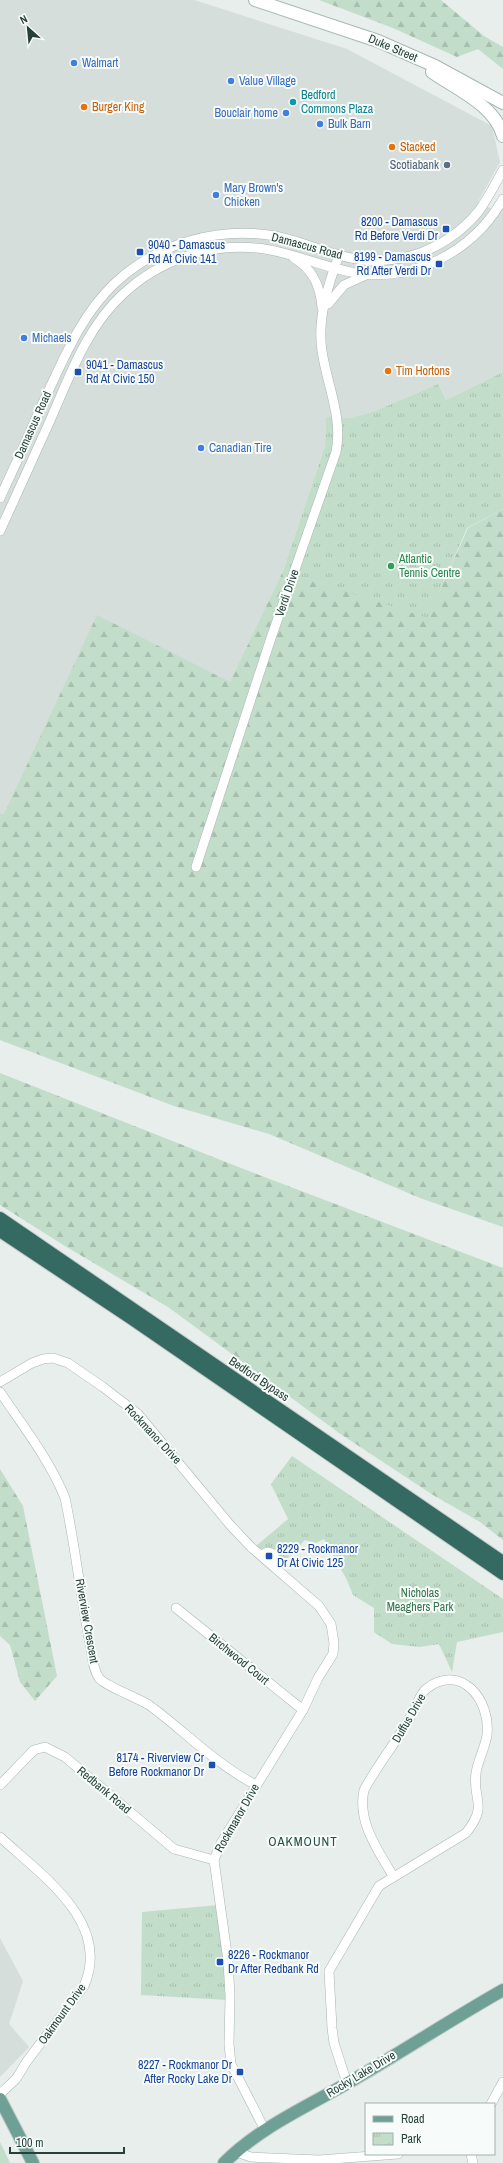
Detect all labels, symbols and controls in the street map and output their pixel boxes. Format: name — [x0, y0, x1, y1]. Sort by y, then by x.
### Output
north arrow — [8, 8, 48, 48]
text: N — [17, 11, 30, 27]
street label: Duke Street — [366, 30, 420, 66]
place label: Walmart — [82, 55, 119, 71]
marker: Walmart — [69, 58, 79, 68]
place label: Value Village — [239, 73, 296, 89]
marker: Value Village — [226, 76, 236, 86]
place label: Bedford Commons Plaza — [301, 87, 374, 117]
marker: Bedford Commons Plaza — [288, 97, 298, 107]
place label: Burger King — [92, 99, 145, 115]
marker: Burger King — [79, 102, 89, 112]
place label: Bouclair home — [215, 105, 278, 121]
marker: Bouclair home — [281, 108, 291, 118]
place label: Bulk Barn — [328, 116, 371, 132]
marker: Bulk Barn — [315, 119, 325, 129]
place label: Stacked — [400, 139, 436, 155]
marker: Stacked — [387, 142, 397, 152]
place label: Scotiabank — [390, 157, 439, 173]
marker: Scotiabank — [442, 160, 452, 170]
place label: Mary Brown's Chicken — [224, 180, 283, 210]
marker: Mary Brown's Chicken — [211, 190, 221, 200]
place label: 8200 - Damascus Rd Before Verdi Dr — [355, 214, 439, 244]
marker: 8200 - Damascus Rd Before Verdi Dr — [441, 224, 451, 234]
street label: Damascus Road — [270, 229, 344, 263]
place label: 9040 - Damascus Rd At Civic 141 — [148, 237, 225, 267]
marker: 9040 - Damascus Rd At Civic 141 — [135, 247, 145, 257]
place label: 8199 - Damascus Rd After Verdi Dr — [354, 249, 432, 279]
marker: 8199 - Damascus Rd After Verdi Dr — [434, 259, 444, 269]
place label: Michaels — [32, 330, 71, 346]
marker: Michaels — [19, 333, 29, 343]
place label: 9041 - Damascus Rd At Civic 150 — [86, 357, 163, 387]
place label: Tim Hortons — [396, 363, 450, 379]
marker: Tim Hortons — [383, 366, 393, 376]
marker: 9041 - Damascus Rd At Civic 150 — [73, 367, 83, 377]
street label: Damascus Road — [11, 389, 55, 461]
place label: Canadian Tire — [209, 440, 272, 456]
marker: Canadian Tire — [196, 443, 206, 453]
place label: Atlantic Tennis Centre — [398, 551, 460, 581]
marker: Atlantic Tennis Centre — [386, 561, 396, 571]
street label: Verdi Drive — [271, 567, 303, 619]
street label: Bedford Bypass — [226, 1353, 292, 1405]
street label: Rockmanor Drive — [121, 1401, 185, 1467]
place label: 8229 - Rockmanor Dr At Civic 125 — [277, 1541, 359, 1571]
marker: 8229 - Rockmanor Dr At Civic 125 — [264, 1551, 274, 1561]
street label: Riverview Crescent — [72, 1577, 102, 1665]
park label: Nicholas Meaghers Park — [387, 1585, 453, 1615]
street label: Birchwood Court — [205, 1630, 273, 1688]
street label: Duffus Drive — [388, 1690, 430, 1746]
place label: 8174 - Riverview Cr Before Rockmanor Dr — [109, 1750, 205, 1780]
marker: 8174 - Riverview Cr Before Rockmanor Dr — [207, 1760, 217, 1770]
street label: Redbank Road — [74, 1763, 134, 1817]
street label: Rockmanor Drive — [211, 1781, 263, 1855]
district label: OAKMOUNT — [268, 1833, 338, 1850]
place label: 8226 - Rockmanor Dr After Redbank Rd — [228, 1947, 319, 1977]
marker: 8226 - Rockmanor Dr After Redbank Rd — [215, 1957, 225, 1967]
street label: Oakmount Drive — [34, 1980, 90, 2048]
street label: Rocky Lake Drive — [324, 2047, 398, 2101]
place label: 8227 - Rockmanor Dr After Rocky Lake Dr — [138, 2057, 233, 2087]
marker: 8227 - Rockmanor Dr After Rocky Lake Dr — [235, 2067, 245, 2077]
legend — [365, 2103, 495, 2155]
text: Road — [401, 2111, 425, 2127]
scale bar — [10, 2129, 124, 2155]
text: Park — [401, 2131, 421, 2147]
text: 100 m — [16, 2135, 43, 2151]

